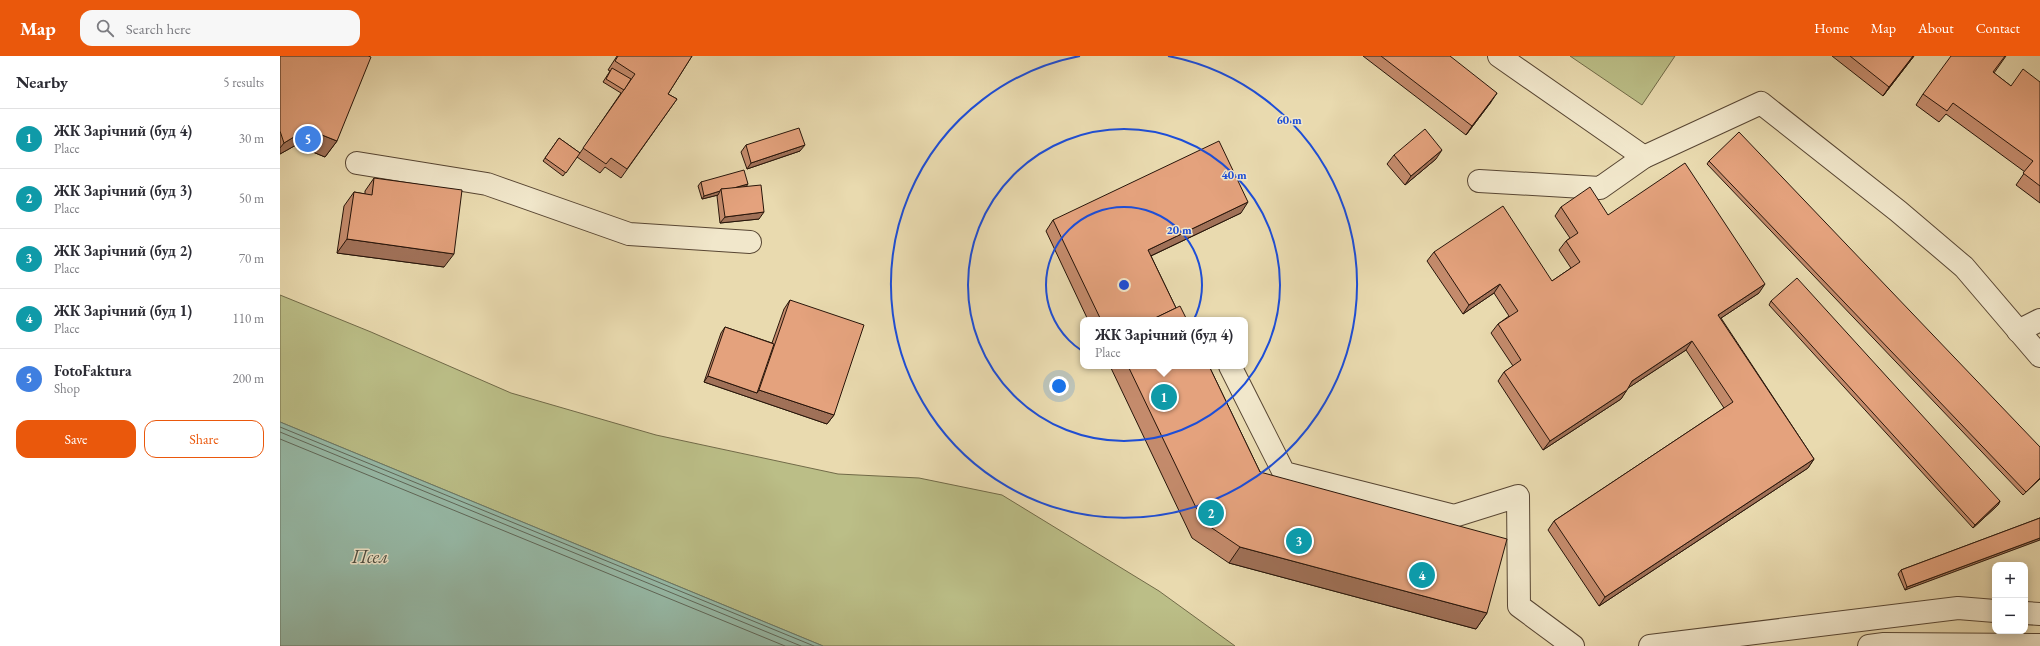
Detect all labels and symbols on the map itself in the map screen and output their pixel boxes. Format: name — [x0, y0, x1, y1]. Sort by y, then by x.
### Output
text: 60 m — [1276, 112, 1302, 128]
pin: 5 — [295, 124, 321, 154]
text: 40 m — [1221, 167, 1247, 183]
text: 20 m — [1166, 222, 1192, 238]
centre of rings — [1117, 278, 1131, 292]
your location — [1049, 376, 1069, 396]
pin: 1 — [1151, 382, 1177, 412]
pin: 2 — [1198, 498, 1224, 528]
pin: 3 — [1286, 526, 1312, 556]
water label: Псел — [351, 544, 388, 569]
pin: 4 — [1409, 560, 1435, 590]

